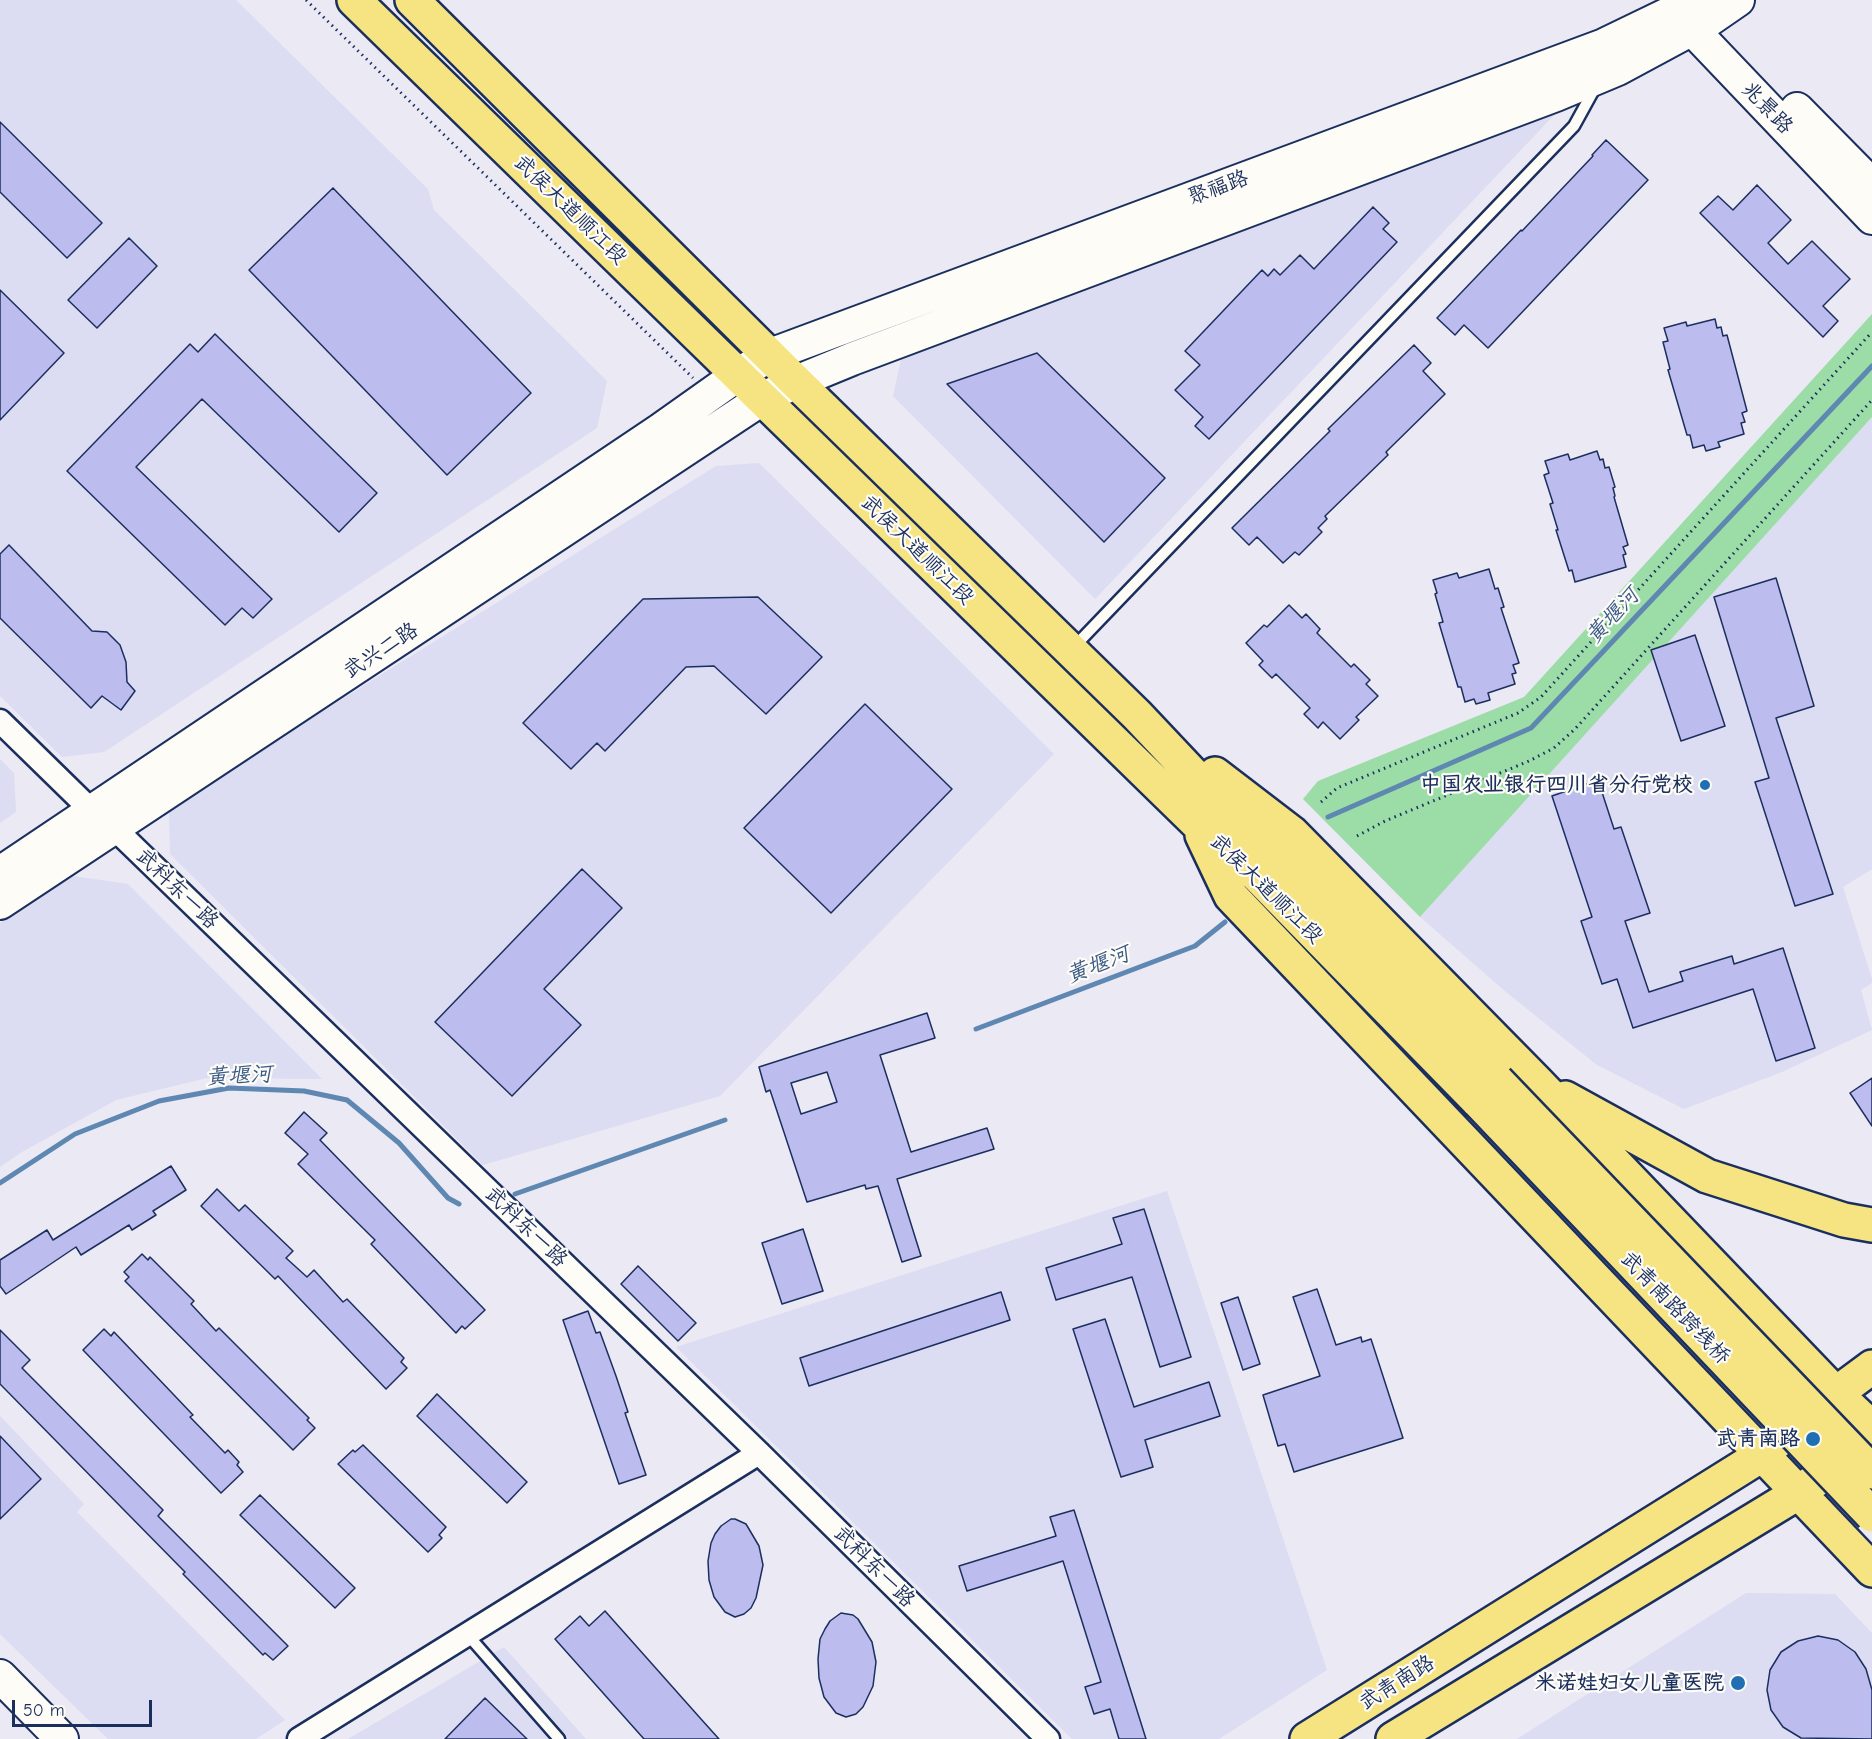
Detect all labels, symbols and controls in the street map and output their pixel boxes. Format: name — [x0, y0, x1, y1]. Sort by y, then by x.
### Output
street label: 兆景路 — [1736, 77, 1798, 139]
street label: 武侯大道顺江段 — [508, 150, 632, 270]
street label: 聚福路 — [1184, 165, 1252, 211]
street label: 武侯大道顺江段 — [855, 490, 979, 610]
water label: 黄堰河 — [1581, 583, 1645, 649]
street label: 武兴二路 — [339, 618, 423, 684]
place label: 中国农业银行四川省分行党校 — [1420, 772, 1693, 798]
marker: 中国农业银行四川省分行党校 — [1698, 778, 1712, 792]
street label: 武侯大道顺江段 — [1204, 829, 1328, 949]
street label: 武科东一路 — [130, 843, 224, 935]
water label: 黄堰河 — [1062, 941, 1134, 989]
water label: 黄堰河 — [205, 1061, 273, 1091]
street label: 武科东一路 — [479, 1181, 573, 1273]
street label: 武青南路跨线桥 — [1615, 1246, 1735, 1370]
place label: 武青南路 — [1716, 1426, 1800, 1452]
marker: 武青南路 — [1804, 1430, 1822, 1448]
street label: 武科东一路 — [828, 1521, 920, 1613]
street label: 武青南路 — [1355, 1650, 1439, 1716]
place label: 米诺娃妇女儿童医院 — [1535, 1670, 1724, 1696]
marker: 米诺娃妇女儿童医院 — [1729, 1674, 1747, 1692]
scale bar — [15, 1688, 154, 1726]
text: 50 m — [23, 1700, 65, 1721]

